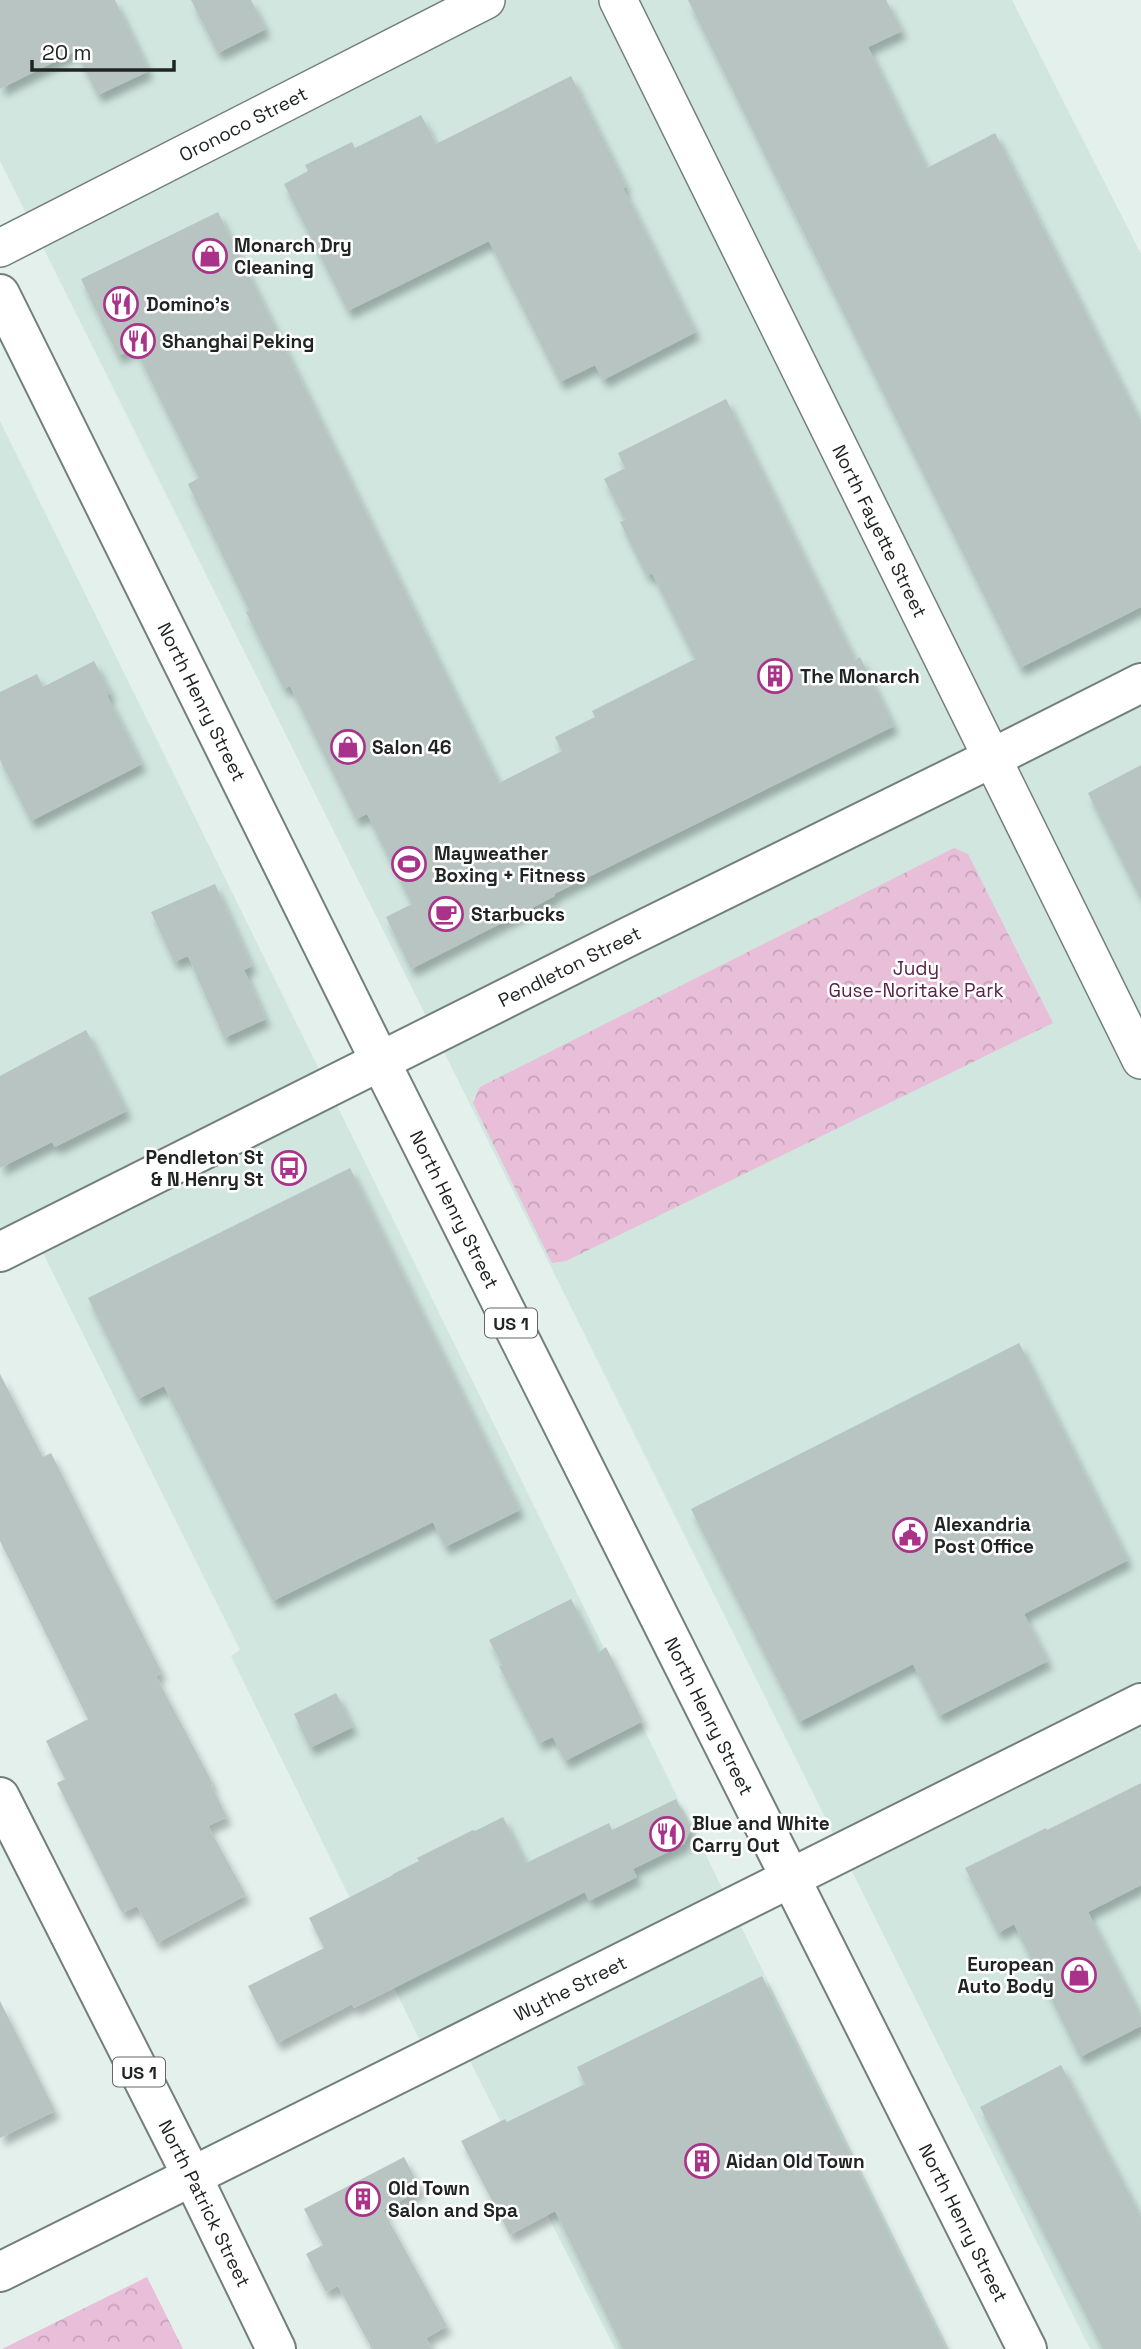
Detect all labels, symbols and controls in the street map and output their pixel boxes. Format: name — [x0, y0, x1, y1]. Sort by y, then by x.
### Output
scale bar — [32, 28, 173, 72]
text: 20 m — [42, 39, 92, 66]
street label: Oronoco Street — [175, 81, 312, 167]
place label: Monarch Dry Cleaning — [234, 233, 352, 280]
shop icon: Monarch Dry Cleaning — [191, 237, 229, 275]
restaurant icon: Domino's — [102, 285, 140, 323]
place label: Domino's — [146, 292, 230, 317]
restaurant icon: Shanghai Peking — [119, 322, 157, 360]
place label: Shanghai Peking — [162, 329, 314, 354]
street label: North Fayette Street — [827, 440, 933, 621]
street label: North Henry Street — [152, 618, 252, 785]
building icon: The Monarch — [756, 657, 794, 695]
place label: The Monarch — [800, 664, 920, 689]
shop icon: Salon 46 — [329, 728, 367, 766]
place label: Salon 46 — [372, 735, 452, 760]
place label: Mayweather Boxing + Fitness — [434, 841, 586, 888]
sports icon: Mayweather Boxing + Fitness — [390, 845, 428, 883]
cafe icon: Starbucks — [427, 895, 465, 933]
place label: Starbucks — [471, 902, 565, 927]
street label: Pendleton Street — [494, 920, 645, 1013]
park label: Judy Guse-Noritake Park — [828, 956, 1004, 1003]
street label: North Henry Street — [404, 1126, 505, 1293]
place label: Pendleton St & N Henry St — [146, 1145, 264, 1192]
bus stop icon: Pendleton St & N Henry St — [270, 1149, 308, 1187]
road number: US 1 — [485, 1308, 537, 1338]
place label: Alexandria Post Office — [934, 1512, 1034, 1559]
public building icon: Alexandria Post Office — [891, 1516, 929, 1554]
street label: North Henry Street — [659, 1633, 759, 1799]
place label: Blue and White Carry Out — [692, 1811, 830, 1858]
restaurant icon: Blue and White Carry Out — [648, 1815, 686, 1853]
street label: Wythe Street — [510, 1950, 631, 2027]
place label: European Auto Body — [957, 1952, 1054, 1999]
shop icon: European Auto Body — [1060, 1956, 1098, 1994]
road number: US 1 — [113, 2058, 165, 2086]
street label: North Patrick Street — [153, 2115, 256, 2291]
street label: North Henry Street — [913, 2139, 1014, 2306]
building icon: Aidan Old Town — [683, 2142, 721, 2180]
place label: Aidan Old Town — [726, 2149, 865, 2174]
place label: Old Town Salon and Spa — [388, 2176, 518, 2223]
building icon: Old Town Salon and Spa — [344, 2180, 382, 2218]

